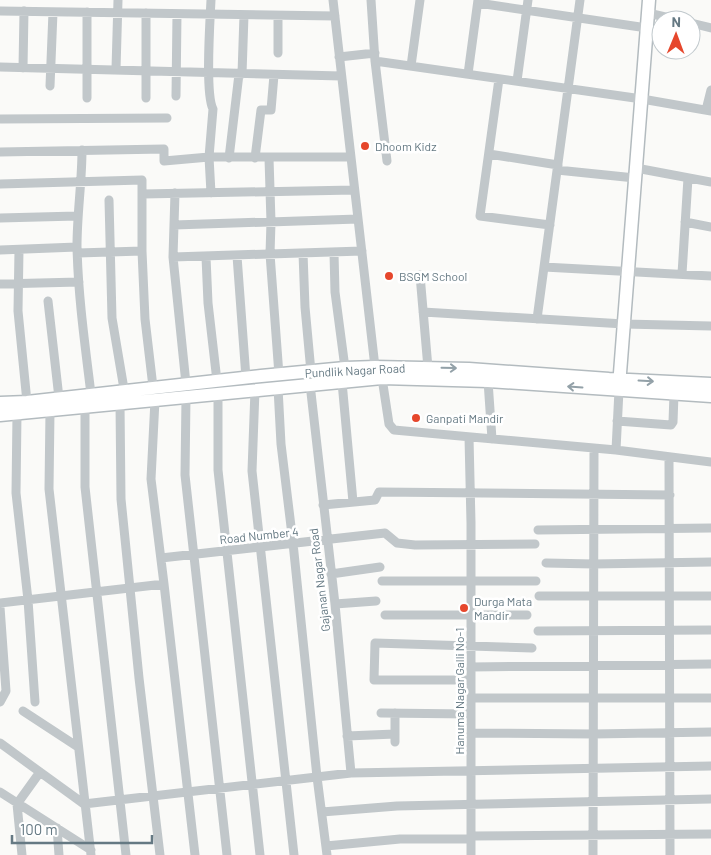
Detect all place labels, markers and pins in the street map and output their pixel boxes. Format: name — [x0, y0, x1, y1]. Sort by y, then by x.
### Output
place label: Dhoom Kidz — [375, 139, 437, 153]
marker: Dhoom Kidz — [359, 140, 371, 152]
place label: BSGM School — [399, 269, 467, 283]
marker: BSGM School — [383, 270, 395, 282]
place label: Ganpati Mandir — [426, 411, 504, 425]
marker: Ganpati Mandir — [410, 412, 422, 424]
place label: Durga Mata Mandir — [474, 594, 532, 622]
marker: Durga Mata Mandir — [458, 602, 470, 614]

